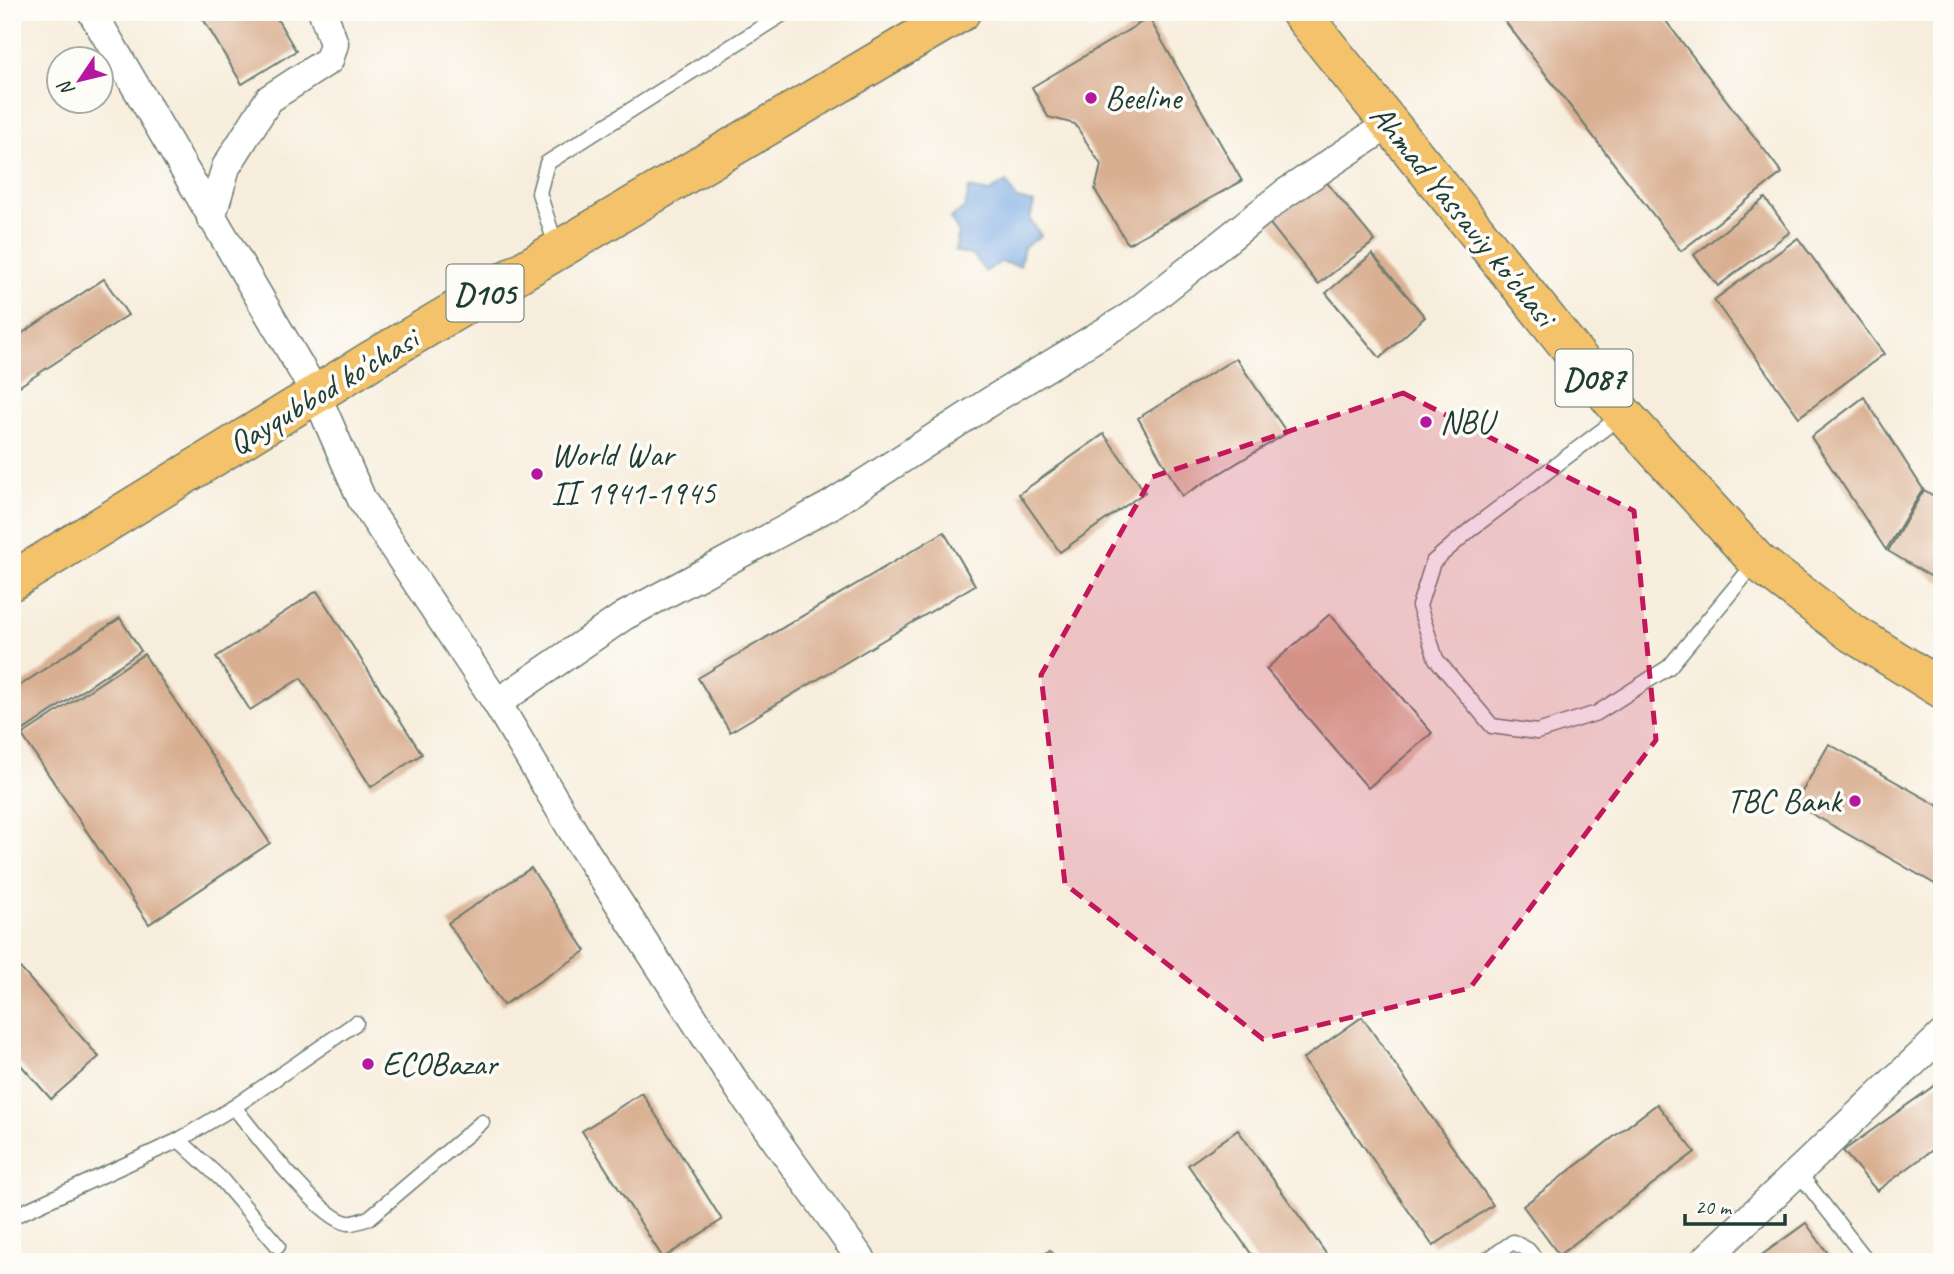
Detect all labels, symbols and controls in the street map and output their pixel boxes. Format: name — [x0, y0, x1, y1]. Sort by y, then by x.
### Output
north arrow — [46, 46, 116, 116]
text: N — [52, 75, 80, 101]
place label: Beeline — [1105, 77, 1183, 119]
marker: Beeline — [1083, 90, 1099, 106]
street label: Ahmad Yassaviy ko'chasi — [1361, 96, 1568, 337]
road number: D105 — [447, 264, 524, 321]
street label: Qayqubbod ko'chasi — [221, 316, 429, 464]
road number: D087 — [1556, 350, 1632, 406]
place label: NBU — [1440, 401, 1499, 443]
marker: NBU — [1418, 414, 1434, 430]
place label: World War II 1941-1945 — [551, 434, 718, 514]
marker: World War II 1941-1945 — [529, 466, 545, 482]
place label: TBC Bank — [1727, 780, 1843, 822]
marker: TBC Bank — [1847, 793, 1863, 809]
place label: ECOBazar — [382, 1043, 499, 1085]
marker: ECOBazar — [360, 1056, 376, 1072]
scale bar — [1685, 1183, 1784, 1227]
text: 20 m — [1695, 1194, 1733, 1220]

